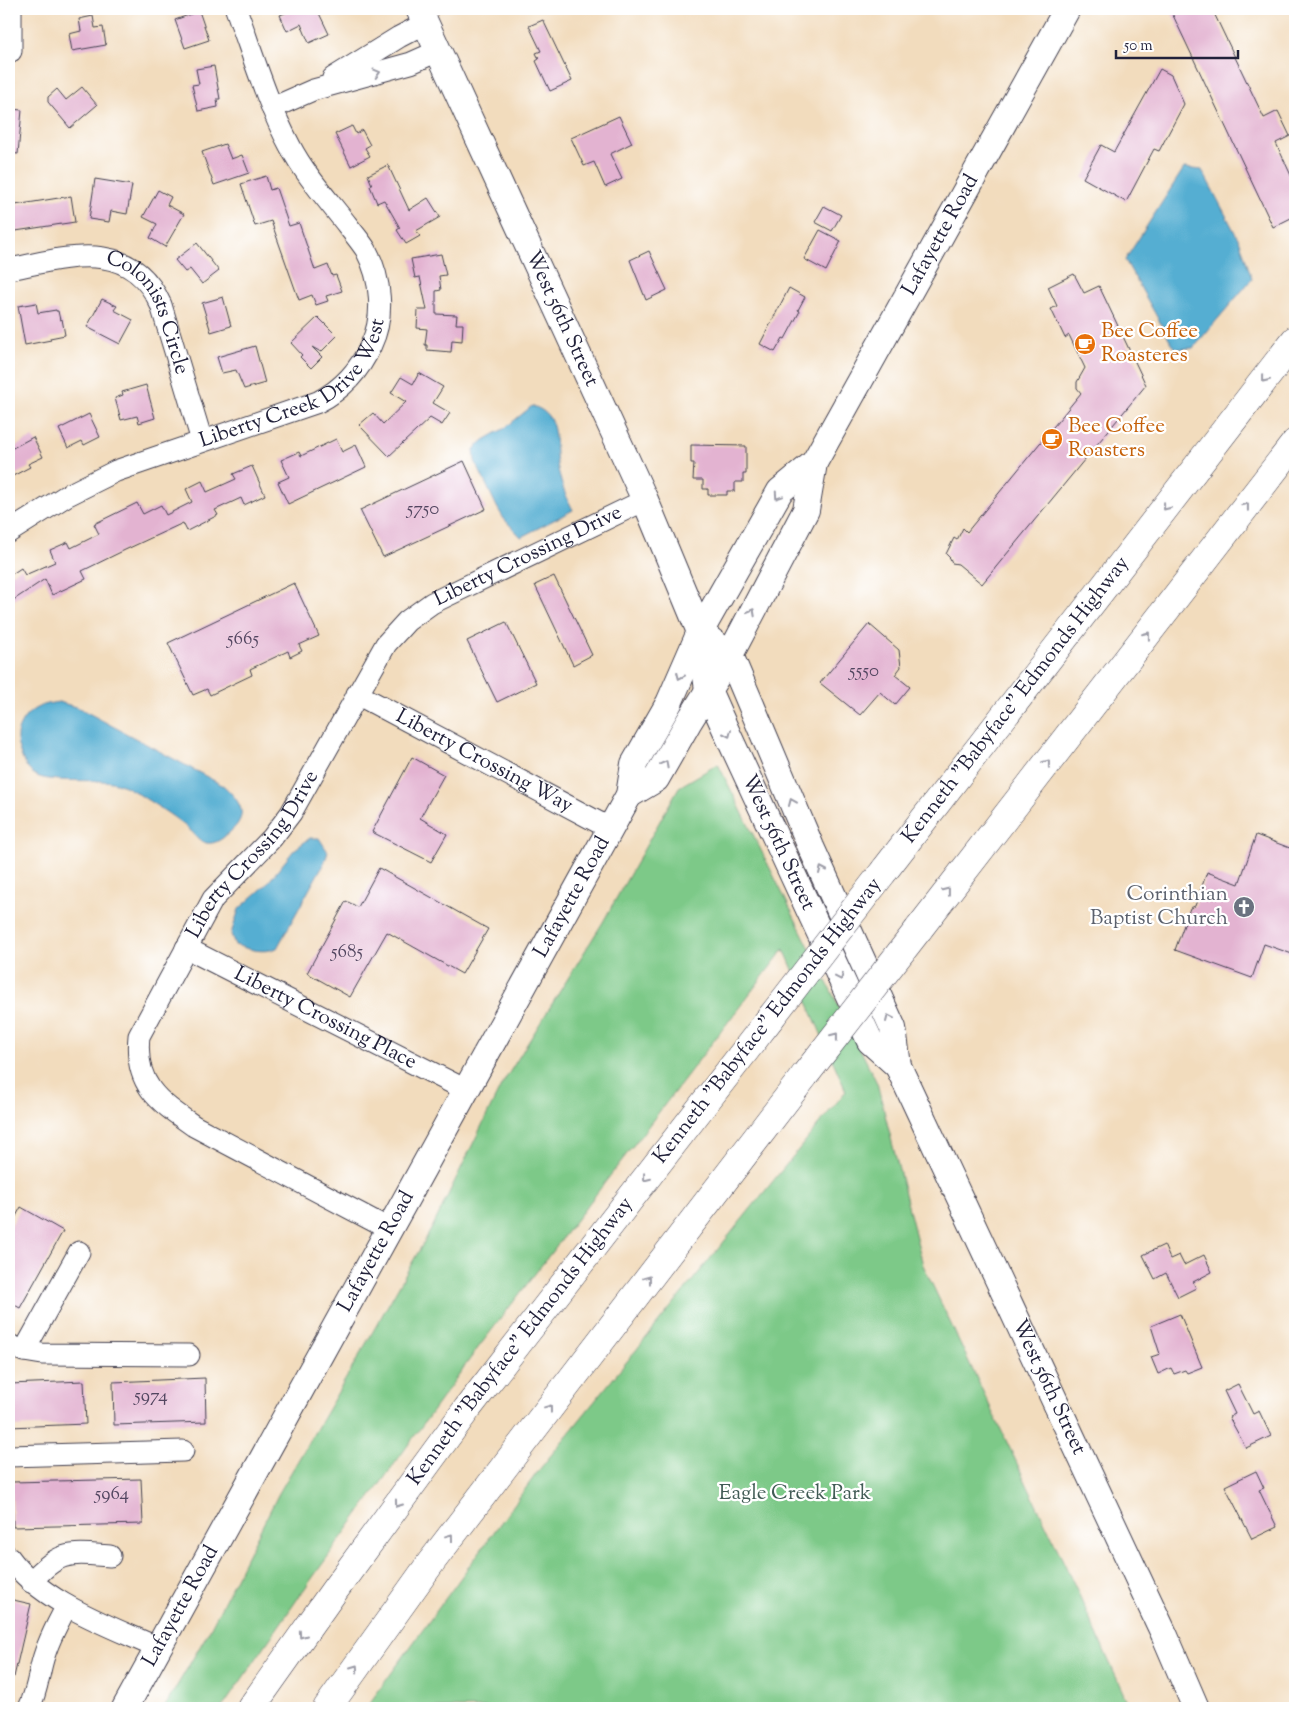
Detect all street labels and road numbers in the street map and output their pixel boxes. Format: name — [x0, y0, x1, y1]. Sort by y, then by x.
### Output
street label: Lafayette Road — [895, 169, 987, 301]
street label: Colonists Circle — [102, 244, 196, 378]
street label: West 56th Street — [517, 246, 606, 392]
street label: Liberty Creek Drive West — [195, 316, 394, 456]
street label: Liberty Crossing Drive — [429, 498, 627, 615]
street label: Kenneth "Babyface" Edmonds Highway — [895, 550, 1137, 850]
street label: Liberty Crossing Way — [390, 702, 579, 821]
street label: Liberty Crossing Drive — [179, 765, 327, 944]
street label: West 56th Street — [733, 770, 822, 916]
street label: Lafayette Road — [527, 831, 618, 964]
street label: Kenneth "Babyface" Edmonds Highway — [647, 871, 890, 1171]
street label: Liberty Crossing Place — [228, 960, 422, 1078]
street label: Lafayette Road — [331, 1186, 423, 1318]
street label: Kenneth "Babyface" Edmonds Highway — [401, 1191, 641, 1492]
street label: West 56th Street — [1004, 1314, 1093, 1460]
street label: Lafayette Road — [135, 1540, 227, 1673]

